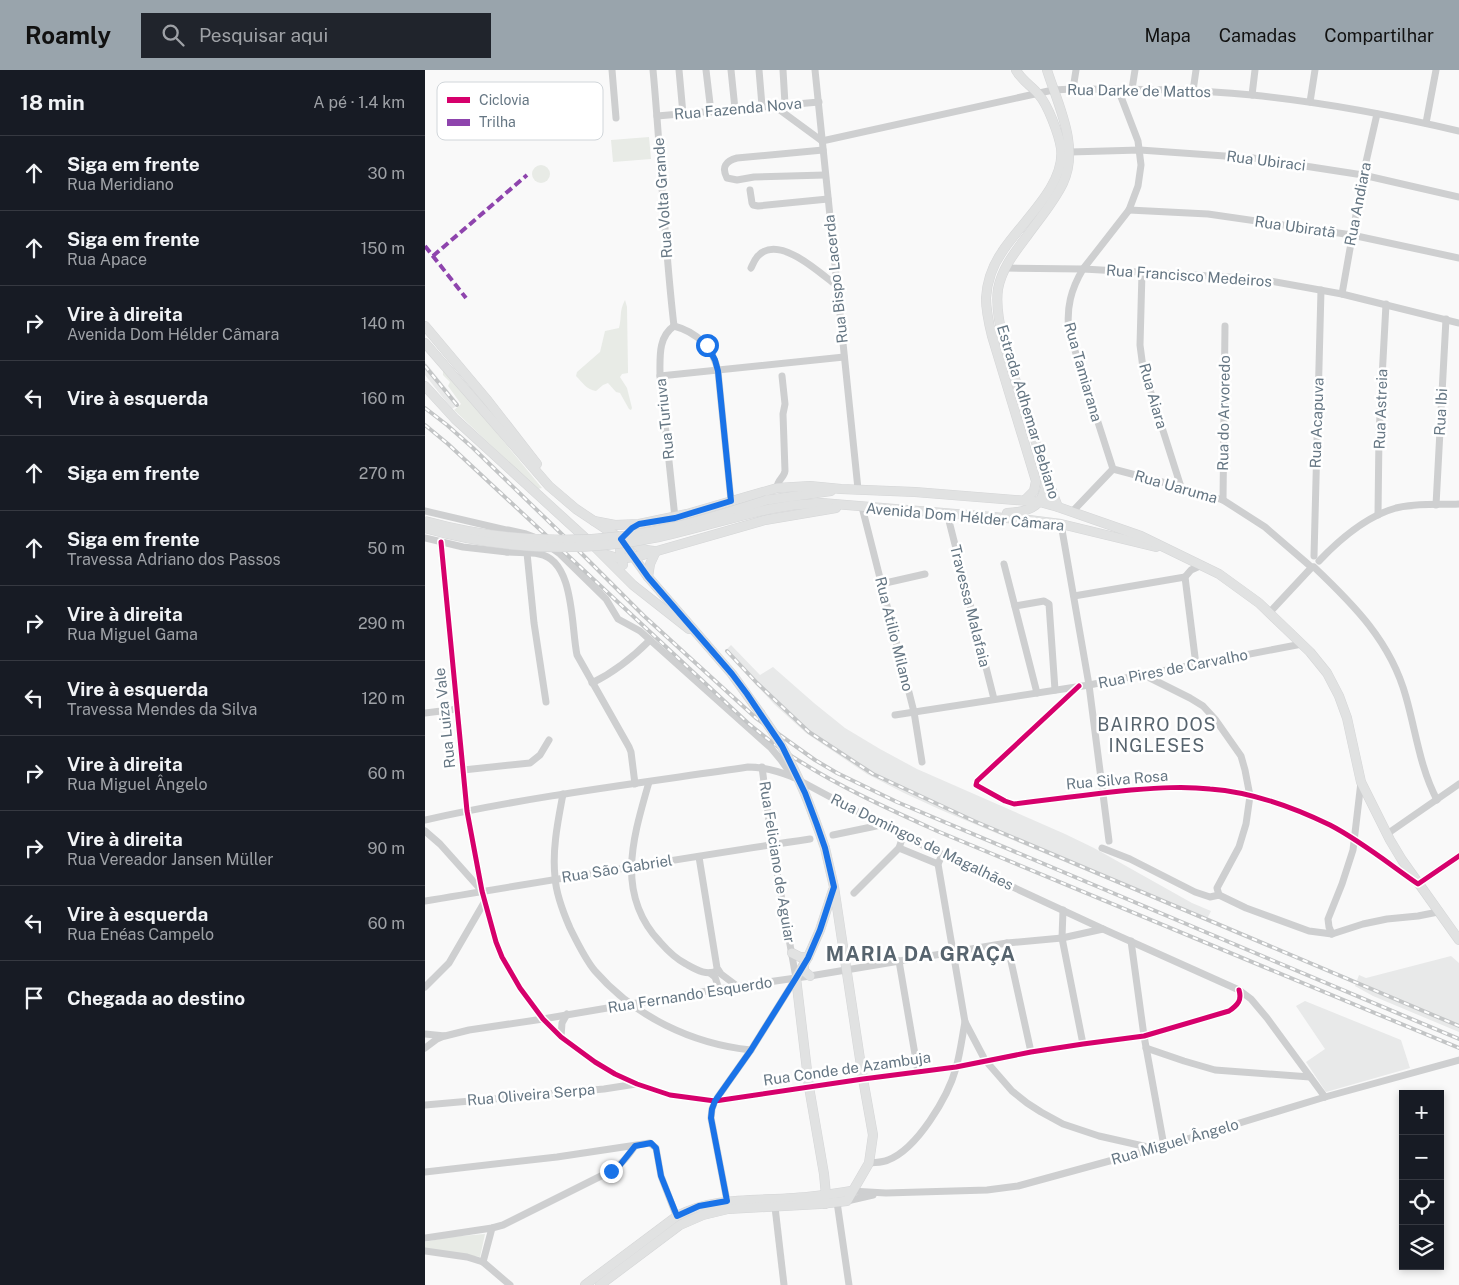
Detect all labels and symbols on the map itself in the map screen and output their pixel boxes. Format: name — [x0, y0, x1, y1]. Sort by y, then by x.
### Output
street label: Rua Darke de Mattos — [1067, 81, 1211, 100]
legend — [437, 82, 603, 140]
text: Ciclovia — [479, 92, 530, 108]
street label: Rua Fazenda Nova — [673, 94, 803, 123]
text: Trilha — [479, 114, 516, 130]
street label: Rua Volta Grande — [650, 137, 675, 259]
street label: Rua Ubiraci — [1226, 147, 1307, 174]
street label: Rua Andiara — [1341, 161, 1374, 247]
street label: Rua Ubiratã — [1253, 212, 1337, 241]
street label: Rua Bispo Lacerda — [820, 214, 851, 344]
street label: Rua Francisco Medeiros — [1105, 261, 1273, 290]
street label: Rua Tamiarana — [1061, 320, 1106, 424]
street label: Estrada Adhemar Bebiano — [994, 323, 1063, 501]
route start — [696, 334, 719, 357]
street label: Rua do Arvoredo — [1214, 355, 1233, 471]
street label: Rua Aiara — [1136, 361, 1171, 431]
street label: Rua Astreia — [1371, 368, 1390, 450]
street label: Rua Acapuva — [1306, 377, 1327, 469]
street label: Rua Turiuva — [652, 378, 677, 460]
street label: Rua Ibi — [1431, 388, 1450, 436]
street label: Rua Uaruma — [1133, 467, 1220, 506]
street label: Avenida Dom Hélder Câmara — [865, 499, 1065, 534]
street label: Travessa Malafaia — [947, 543, 994, 669]
street label: Rua Atilio Milano — [872, 575, 917, 693]
street label: Rua Pires de Carvalho — [1097, 646, 1249, 691]
street label: Rua Luiza Vale — [431, 667, 458, 769]
district label: BAIRRO DOS INGLESES — [1097, 714, 1217, 756]
street label: Rua Silva Rosa — [1065, 767, 1169, 792]
street label: Rua Feliciano de Aguiar — [756, 780, 799, 944]
street label: Rua Domingos de Magalhães — [828, 790, 1016, 893]
street label: Rua São Gabriel — [560, 851, 673, 886]
district label: MARIA DA GRAÇA — [826, 942, 1016, 966]
street label: Rua Fernando Esquerdo — [606, 973, 773, 1016]
street label: Rua Conde de Azambuja — [762, 1048, 932, 1089]
street label: Rua Oliveira Serpa — [466, 1080, 596, 1109]
street label: Rua Miguel Ângelo — [1109, 1115, 1241, 1168]
route end — [600, 1160, 623, 1183]

